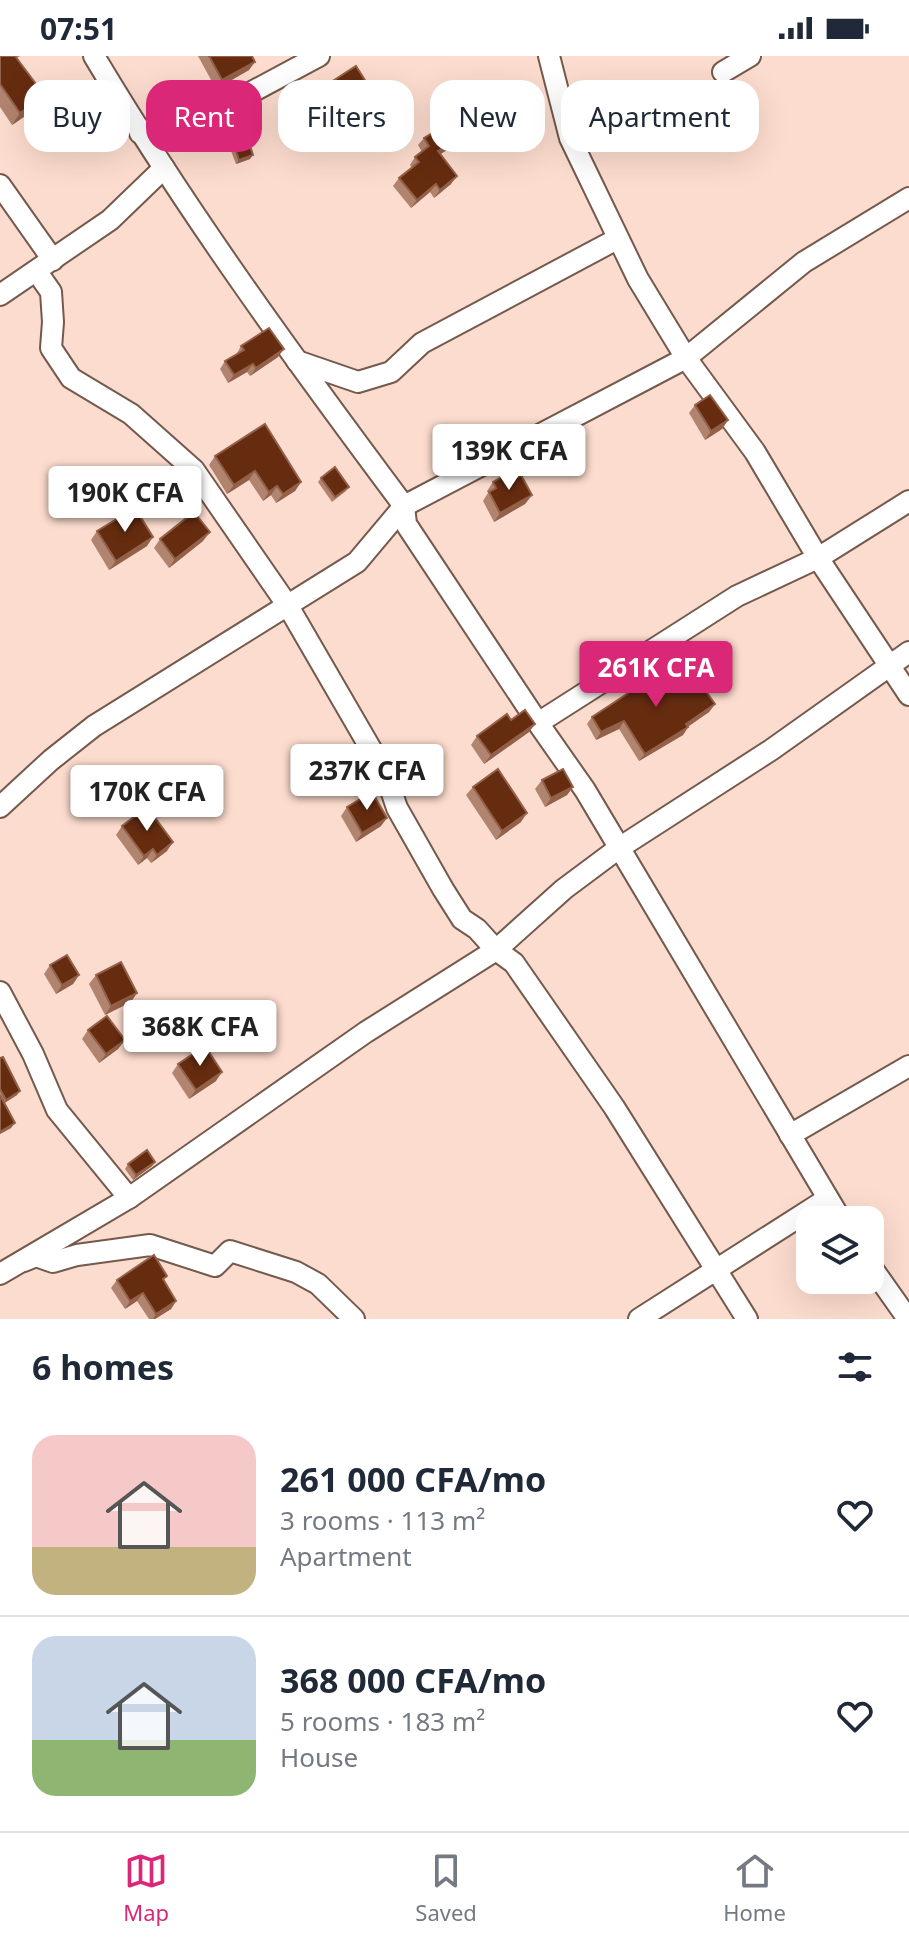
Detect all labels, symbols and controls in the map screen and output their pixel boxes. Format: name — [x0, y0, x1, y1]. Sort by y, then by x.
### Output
text: 07:51 — [40, 8, 117, 49]
chip: Buy — [24, 80, 130, 152]
chip: Rent — [146, 80, 262, 152]
chip: Filters — [278, 80, 414, 152]
chip: New — [430, 80, 545, 152]
chip: Apartment — [561, 80, 759, 152]
pin: 139K CFA — [426, 424, 592, 492]
text: 139K CFA — [450, 432, 568, 468]
pin: 190K CFA — [42, 466, 208, 534]
text: 190K CFA — [66, 474, 184, 510]
pin: 261K CFA — [573, 641, 739, 709]
text: 261K CFA — [597, 649, 715, 685]
pin: 237K CFA — [284, 744, 450, 812]
text: 237K CFA — [308, 752, 426, 788]
pin: 170K CFA — [64, 765, 230, 833]
text: 170K CFA — [88, 773, 206, 809]
pin: 368K CFA — [117, 1000, 283, 1068]
text: 368K CFA — [141, 1008, 259, 1044]
map controls — [796, 1206, 884, 1294]
button: layers — [796, 1206, 884, 1294]
text: 6 homes — [32, 1344, 174, 1390]
icon: filters — [833, 1345, 877, 1389]
text: 261 000 CFA/mo — [280, 1456, 546, 1502]
icon: home — [96, 1467, 192, 1563]
icon: heart — [833, 1493, 877, 1537]
text: 3 rooms · 113 m² — [280, 1502, 485, 1538]
text: Apartment — [280, 1538, 412, 1574]
text: 368 000 CFA/mo — [280, 1657, 546, 1703]
icon: home — [96, 1668, 192, 1764]
icon: heart — [833, 1694, 877, 1738]
text: 5 rooms · 183 m² — [280, 1703, 485, 1739]
text: House — [280, 1739, 358, 1775]
tab: Map — [123, 1849, 169, 1927]
tab: Saved — [415, 1849, 477, 1927]
tab: Home — [723, 1849, 786, 1927]

